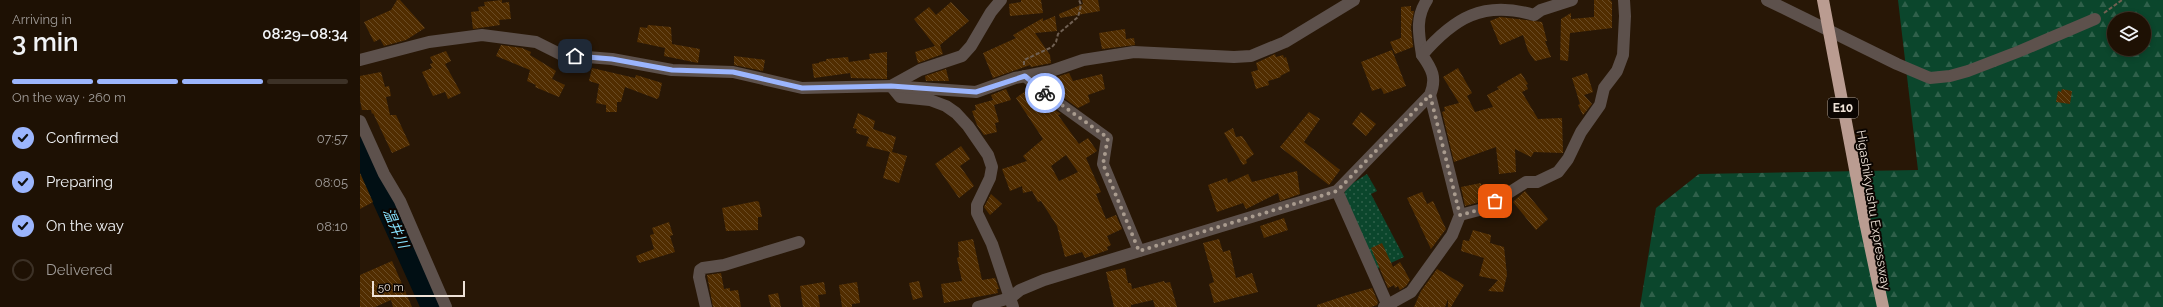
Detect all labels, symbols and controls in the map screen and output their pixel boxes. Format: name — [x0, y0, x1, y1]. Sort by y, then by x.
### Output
text: Arriving in — [12, 12, 72, 27]
map controls — [2107, 12, 2151, 56]
button: layers — [2107, 12, 2151, 56]
text: 08:29–08:34 — [262, 25, 348, 43]
text: 3 min — [12, 27, 79, 57]
pin — [558, 39, 592, 73]
icon: home — [564, 45, 586, 67]
courier — [1025, 73, 1065, 113]
icon: bike — [1034, 82, 1056, 104]
text: On the way · 260 m — [12, 90, 126, 105]
road number: E10 — [1828, 98, 1858, 118]
icon: check — [12, 127, 34, 149]
text: Confirmed — [46, 129, 119, 147]
street label: Higashikyushu Expressway — [1853, 129, 1894, 291]
text: 07:57 — [317, 131, 348, 146]
icon: check — [12, 171, 34, 193]
text: Preparing — [46, 173, 113, 191]
text: 08:05 — [315, 175, 348, 190]
pin — [1478, 184, 1512, 218]
icon: bag — [1484, 190, 1506, 212]
water label: 温井川 — [380, 206, 413, 252]
icon: check — [12, 215, 34, 237]
text: On the way — [46, 217, 124, 235]
text: 08:10 — [316, 219, 348, 234]
text: Delivered — [46, 261, 113, 279]
scale bar — [372, 279, 465, 298]
text: 50 m — [378, 281, 404, 294]

